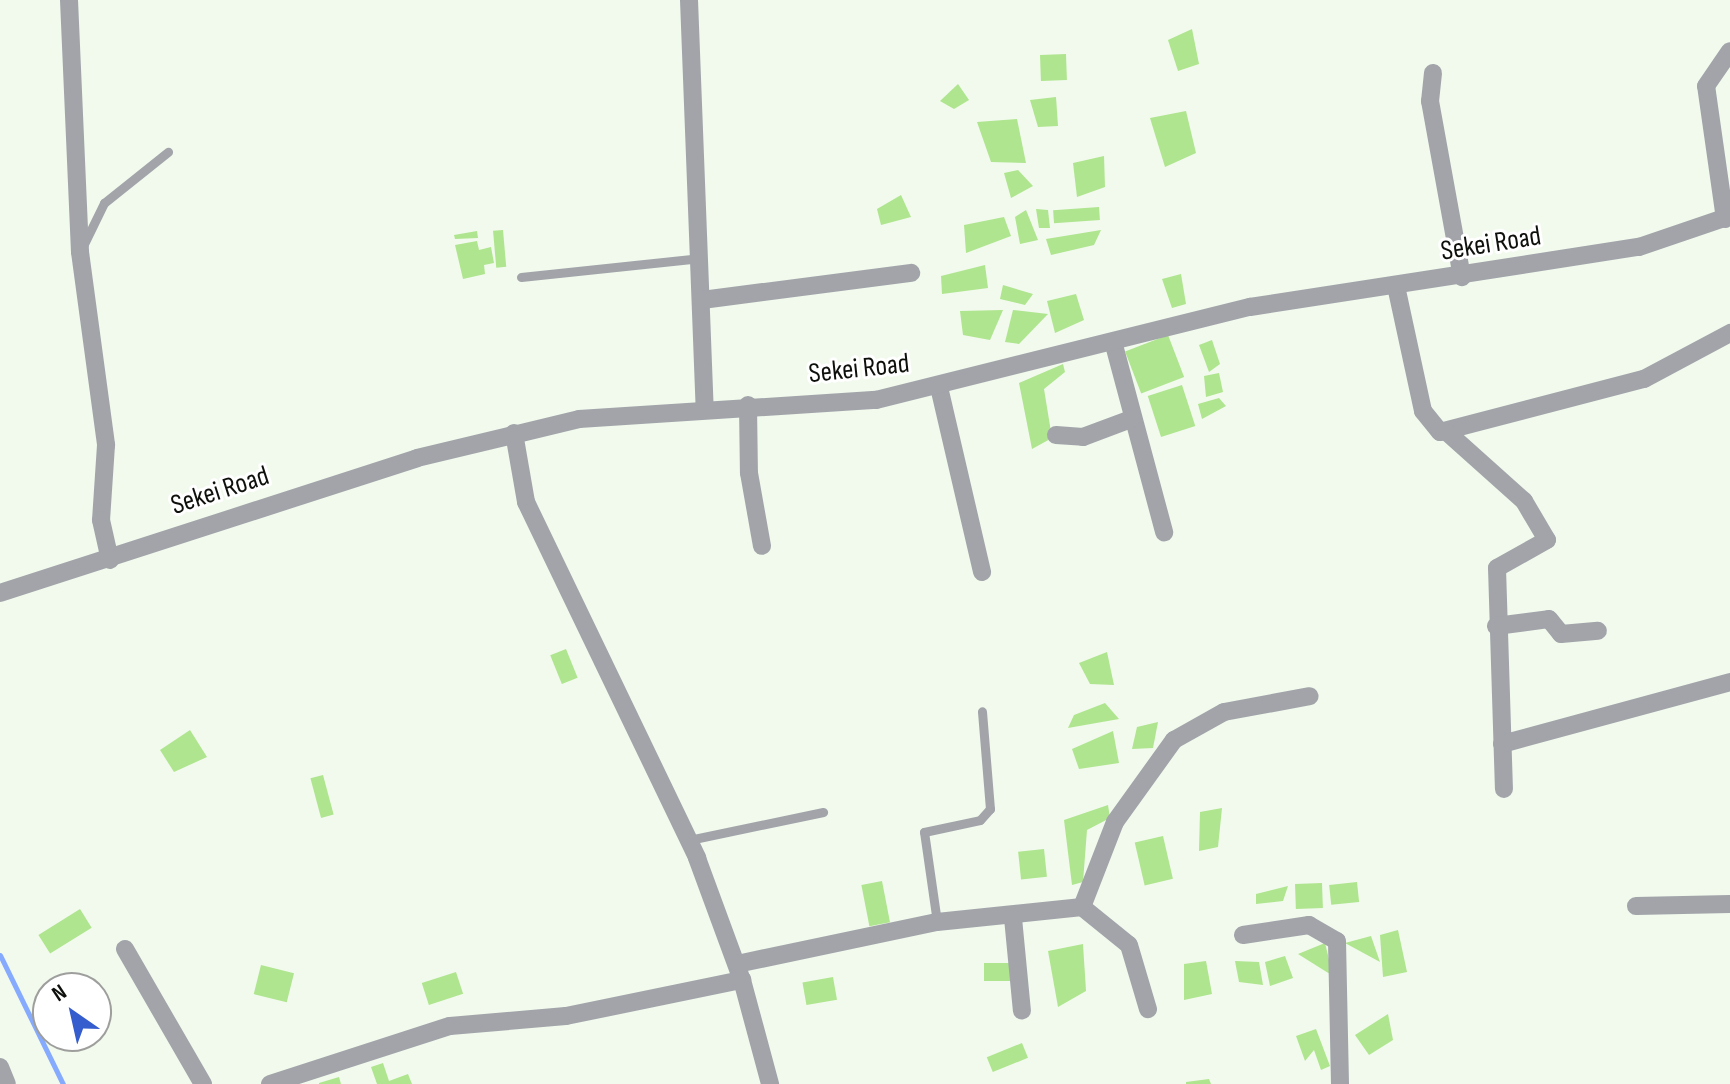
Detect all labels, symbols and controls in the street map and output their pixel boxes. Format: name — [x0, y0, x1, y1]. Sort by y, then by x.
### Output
street label: Sekei Road — [1438, 220, 1544, 268]
street label: Sekei Road — [807, 347, 911, 391]
street label: Sekei Road — [167, 459, 273, 523]
north arrow — [32, 972, 112, 1052]
text: N — [47, 979, 72, 1008]

